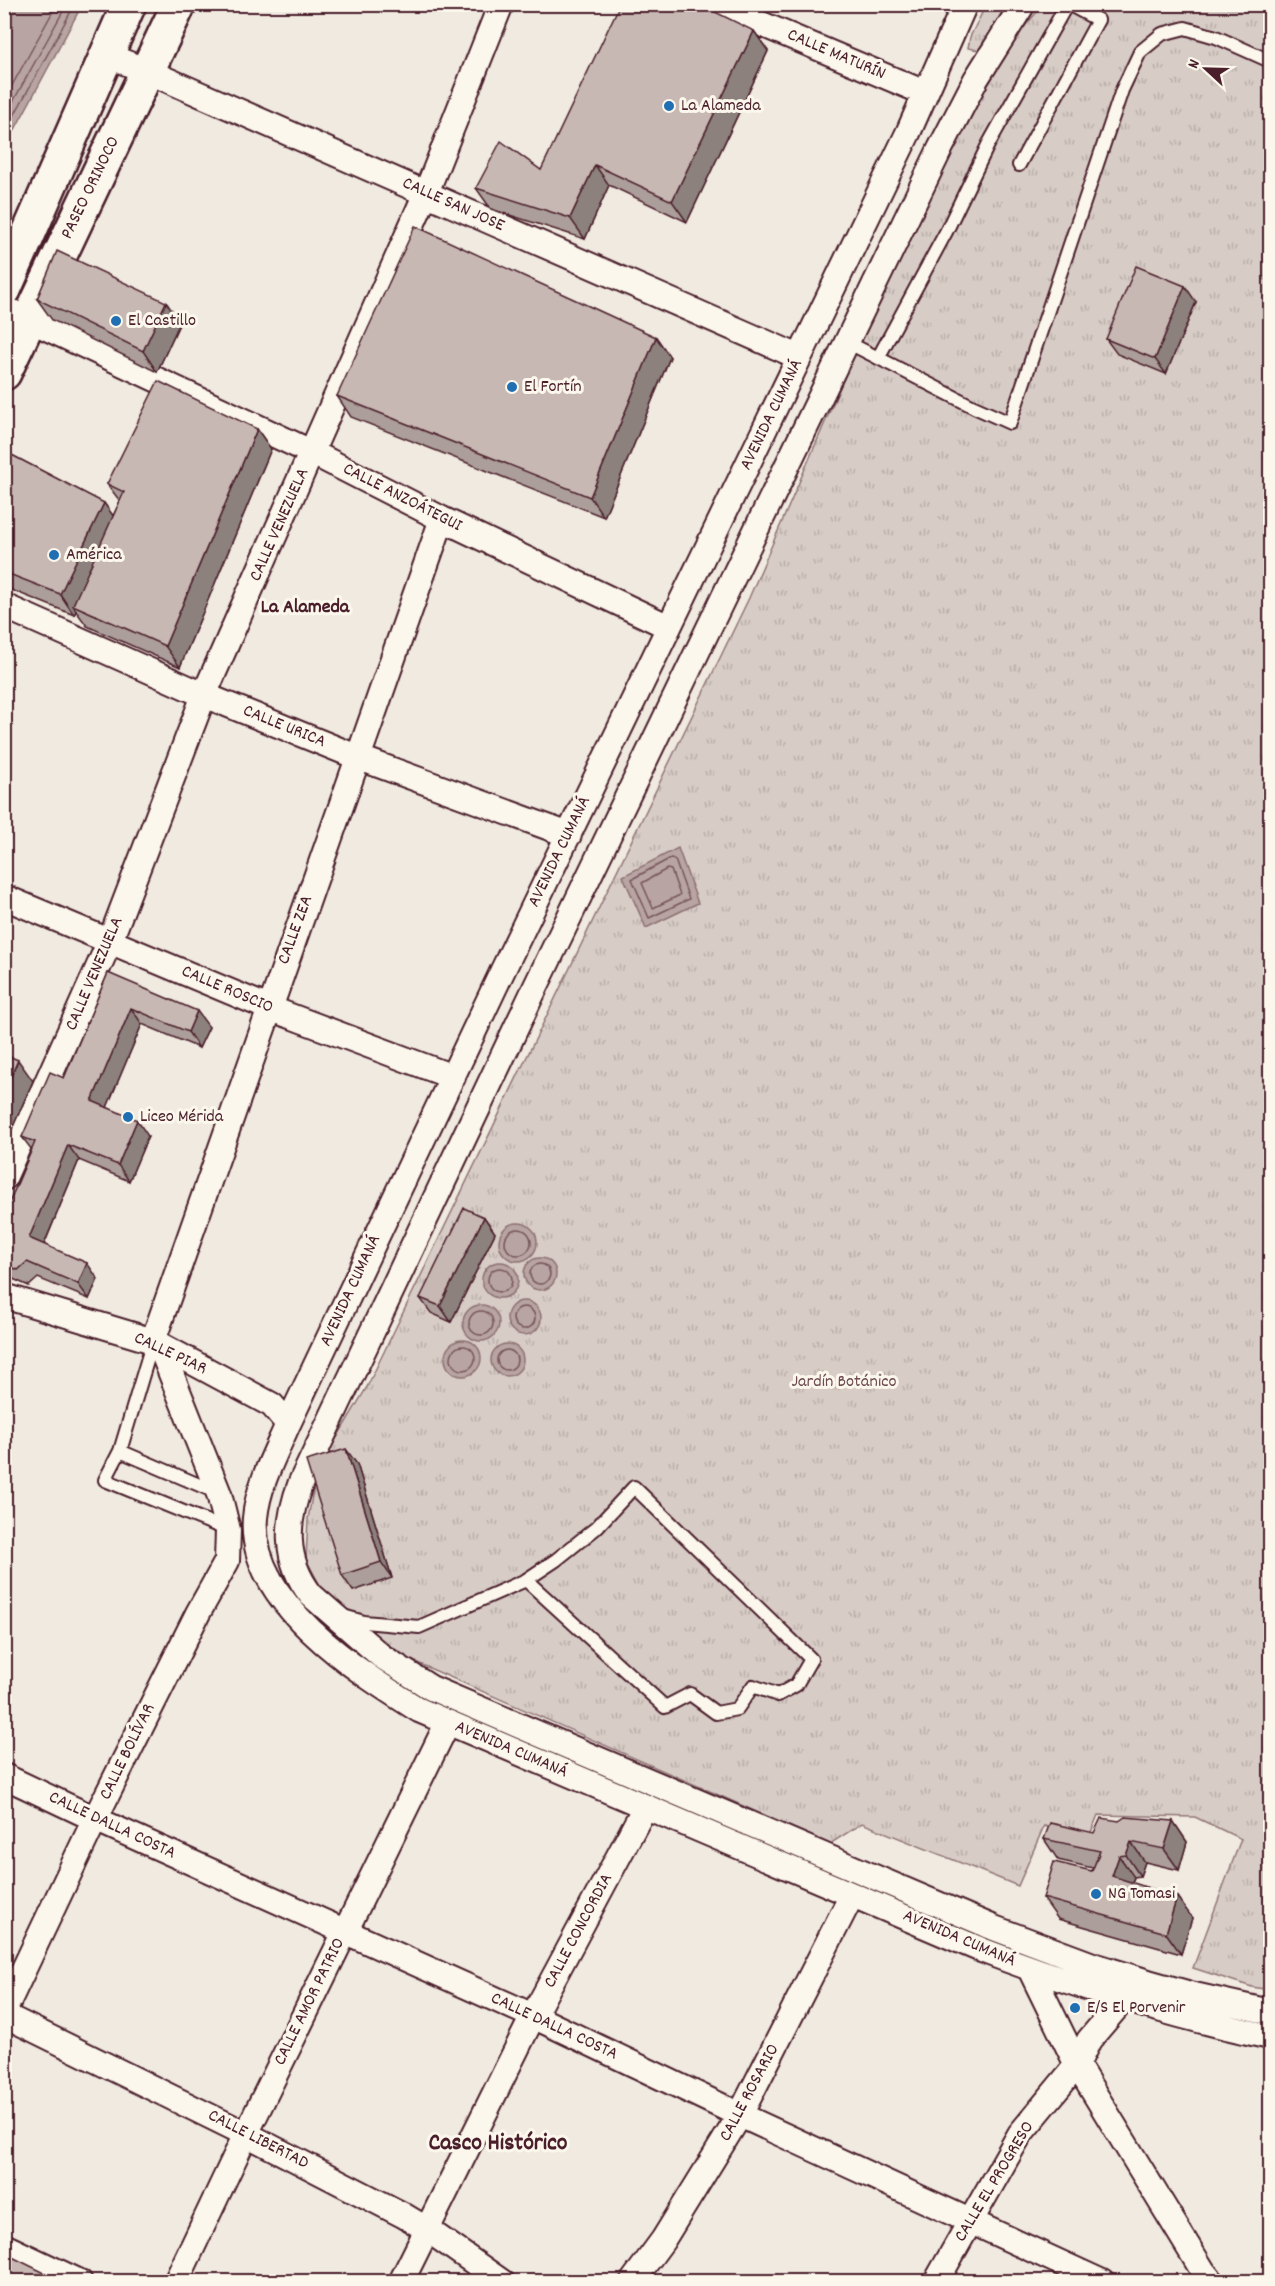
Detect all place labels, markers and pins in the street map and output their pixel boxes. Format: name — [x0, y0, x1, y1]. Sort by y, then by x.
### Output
place label: La Alameda — [681, 94, 761, 119]
marker: La Alameda — [662, 99, 676, 113]
place label: El Castillo — [128, 309, 196, 334]
marker: El Castillo — [109, 314, 123, 328]
place label: El Fortín — [524, 375, 582, 400]
marker: El Fortín — [505, 380, 519, 394]
place label: América — [66, 543, 122, 568]
marker: América — [47, 548, 61, 562]
place label: Liceo Mérida — [140, 1105, 224, 1130]
marker: Liceo Mérida — [121, 1110, 135, 1124]
place label: NG Tomasi — [1108, 1882, 1175, 1907]
marker: NG Tomasi — [1089, 1887, 1103, 1901]
place label: E/S El Porvenir — [1087, 1996, 1186, 2021]
marker: E/S El Porvenir — [1068, 2001, 1082, 2015]

